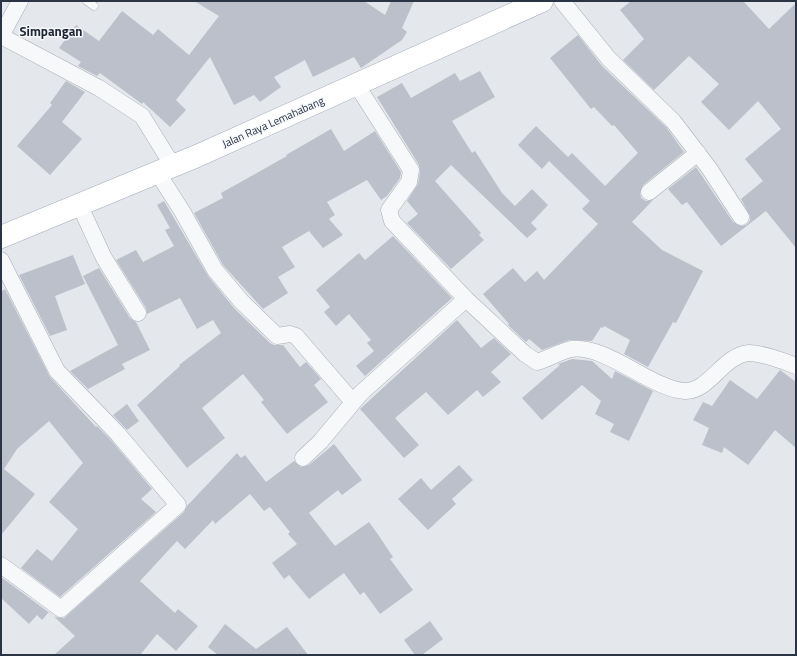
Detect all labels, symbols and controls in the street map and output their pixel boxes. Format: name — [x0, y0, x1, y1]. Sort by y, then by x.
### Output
district label: Simpangan — [19, 21, 83, 41]
street label: Jalan Raya Lemahabang — [219, 92, 327, 152]

